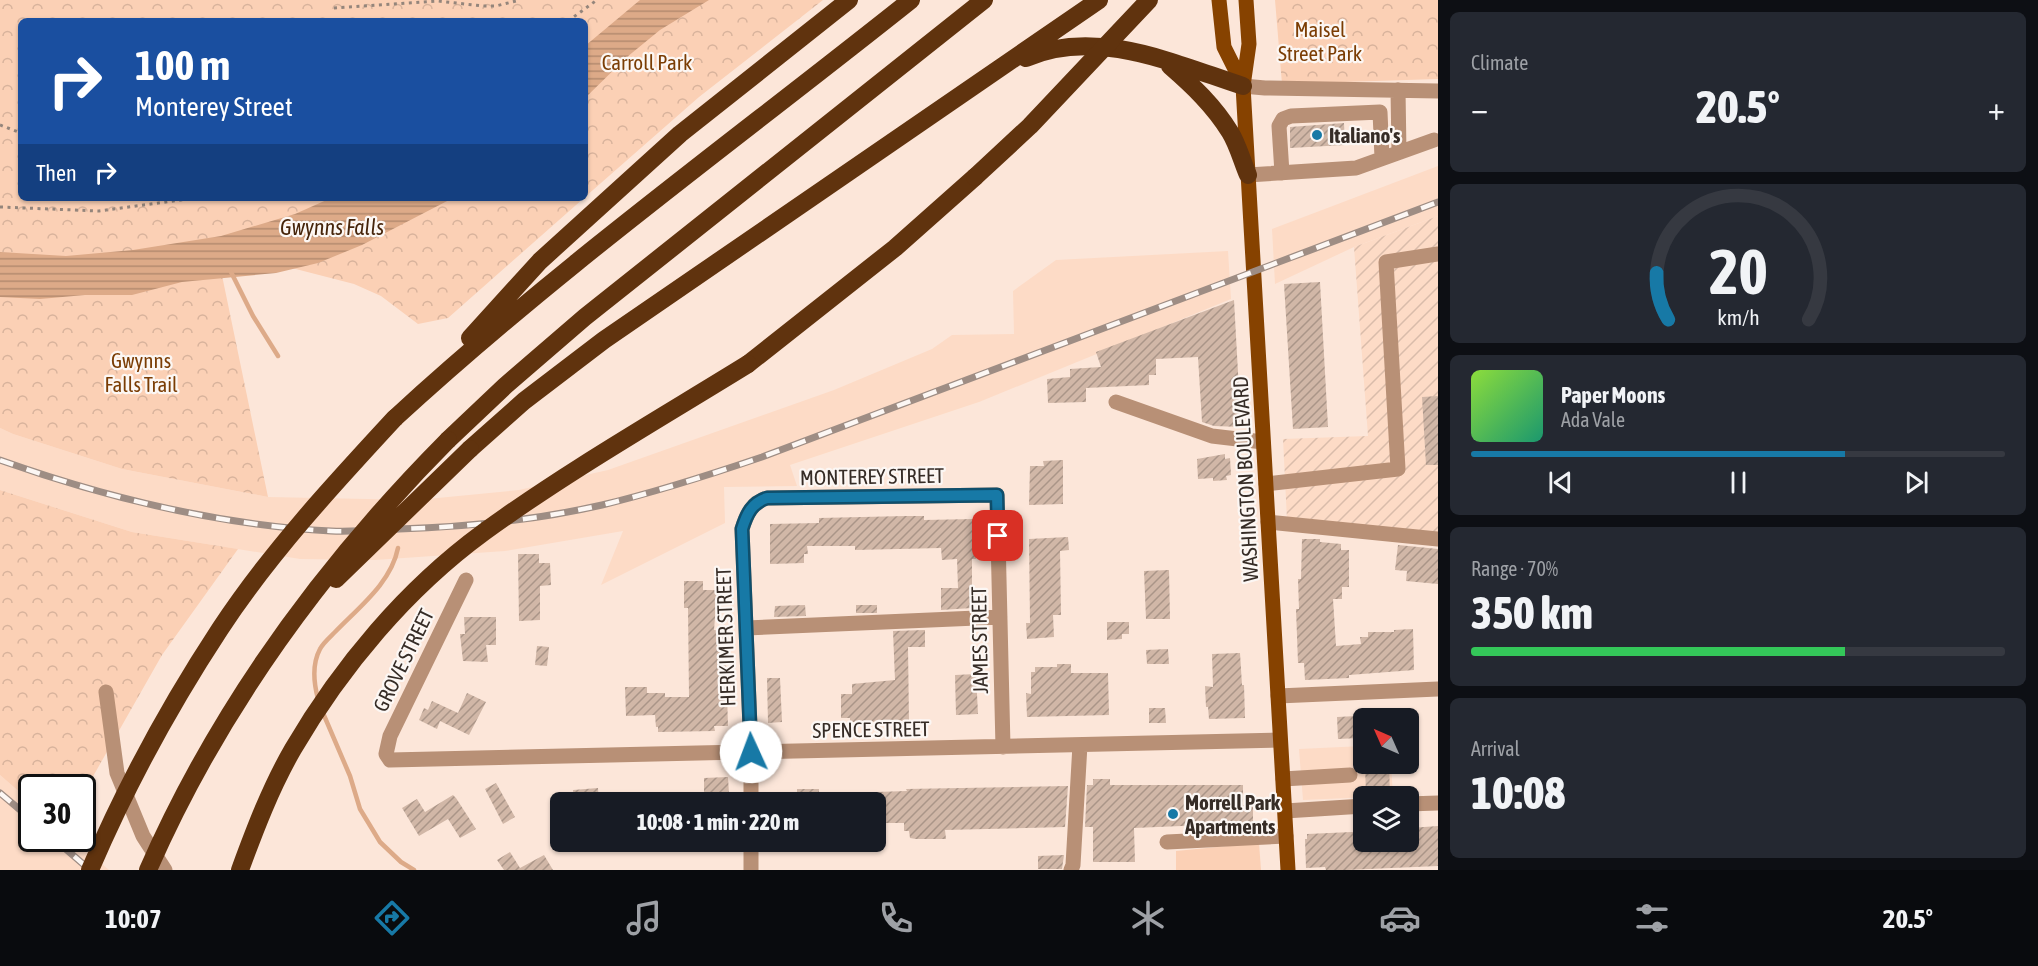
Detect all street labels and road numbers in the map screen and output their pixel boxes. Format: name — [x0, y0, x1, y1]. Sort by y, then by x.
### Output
street label: WASHINGTON BOULEVARD — [1228, 376, 1262, 582]
street label: MONTEREY STREET — [800, 463, 944, 489]
street label: HERKIMER STREET — [711, 567, 739, 707]
street label: JAMES STREET — [966, 586, 992, 694]
street label: GROVE STREET — [368, 605, 438, 715]
street label: SPENCE STREET — [812, 716, 930, 742]

